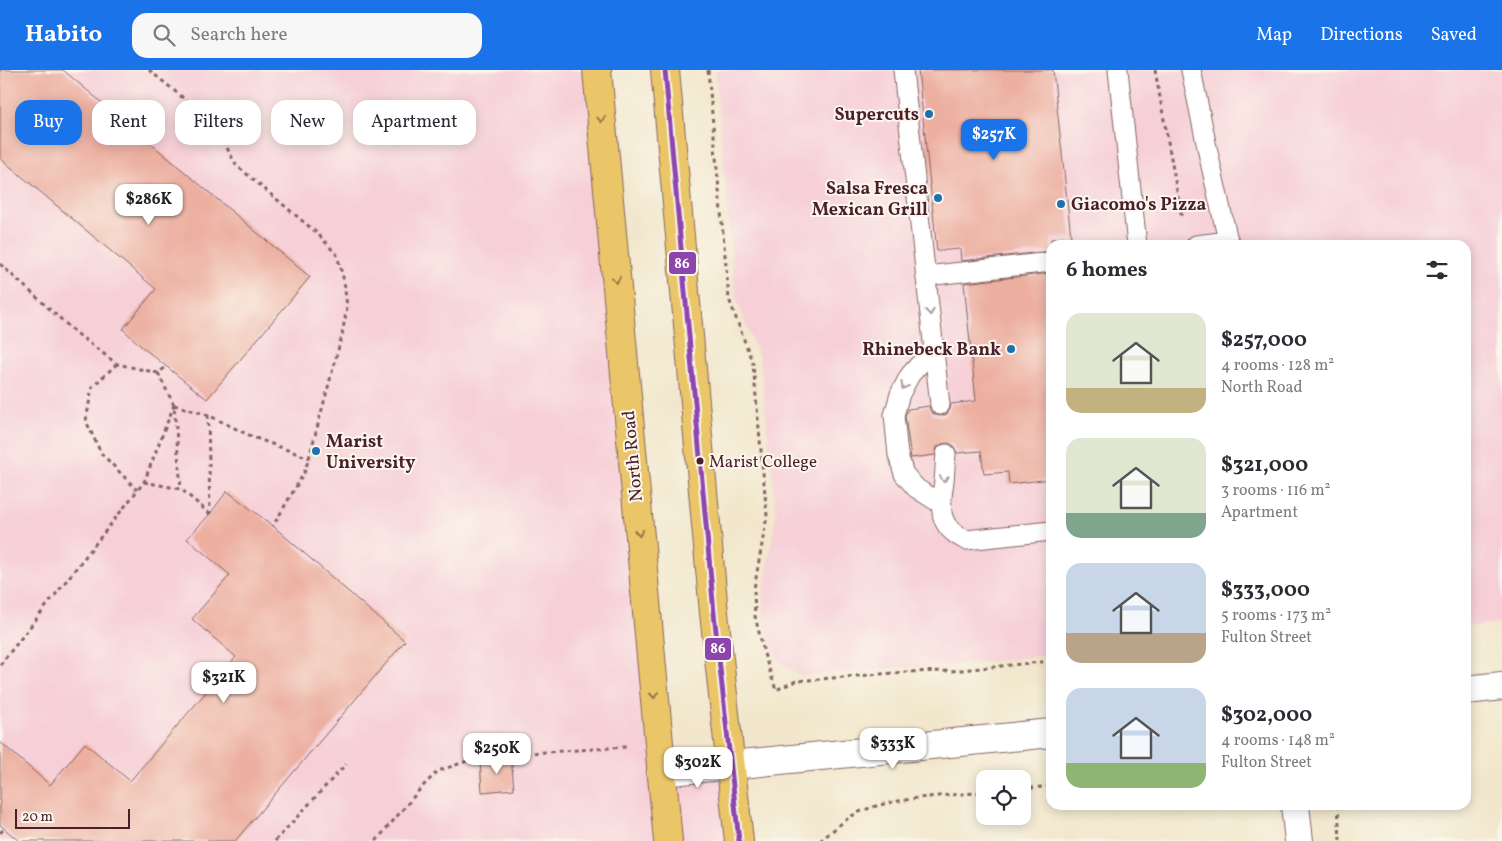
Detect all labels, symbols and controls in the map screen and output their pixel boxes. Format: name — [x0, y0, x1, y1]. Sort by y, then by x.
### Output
search box — [132, 13, 482, 58]
text: Habito — [25, 18, 102, 52]
icon: search — [150, 21, 178, 49]
text: Search here — [190, 22, 288, 48]
text: Map — [1256, 23, 1292, 48]
text: Directions — [1320, 23, 1403, 48]
text: Saved — [1431, 23, 1477, 48]
chip: Buy — [15, 100, 82, 145]
chip: Rent — [92, 100, 165, 145]
chip: Filters — [175, 100, 261, 145]
chip: New — [271, 100, 343, 145]
chip: Apartment — [353, 100, 476, 145]
place label: Supercuts — [834, 103, 919, 128]
marker: Supercuts — [923, 108, 935, 120]
one-way arrow — [596, 115, 607, 123]
pin: $257K — [959, 118, 1029, 161]
text: $257K — [972, 124, 1016, 146]
place label: Salsa Fresca Mexican Grill — [812, 177, 928, 223]
pin: $286K — [114, 184, 184, 226]
text: $286K — [126, 189, 172, 211]
marker: Salsa Fresca Mexican Grill — [932, 192, 944, 204]
place label: Giacomo's Pizza — [1071, 193, 1206, 218]
marker: Giacomo's Pizza — [1055, 198, 1067, 210]
line badge: 86 — [668, 251, 697, 275]
text: 86 — [674, 255, 690, 274]
text: 6 homes — [1066, 256, 1147, 285]
icon: filters — [1423, 256, 1451, 284]
one-way arrow — [610, 277, 621, 285]
one-way arrow — [924, 308, 935, 316]
text: $257,000 — [1221, 326, 1307, 355]
icon: home — [1106, 333, 1166, 393]
place label: Rhinebeck Bank — [862, 338, 1001, 363]
marker: Rhinebeck Bank — [1005, 343, 1017, 355]
text: 4 rooms · 128 m² — [1221, 355, 1334, 377]
text: North Road — [1221, 377, 1303, 399]
one-way arrow — [900, 381, 910, 390]
street label: North Road — [617, 409, 650, 503]
place label: Marist University — [326, 430, 415, 476]
marker: Marist University — [310, 445, 322, 457]
place label: Marist College — [709, 451, 817, 474]
text: $321,000 — [1221, 451, 1308, 480]
marker: Marist College — [695, 456, 705, 466]
icon: home — [1106, 458, 1166, 518]
one-way arrow — [939, 475, 950, 483]
text: 3 rooms · 116 m² — [1221, 480, 1330, 502]
text: Apartment — [1221, 502, 1298, 524]
one-way arrow — [633, 529, 644, 537]
text: $333,000 — [1221, 576, 1310, 605]
icon: home — [1106, 583, 1166, 643]
text: 5 rooms · 173 m² — [1221, 605, 1331, 627]
text: Fulton Street — [1221, 627, 1312, 649]
line badge: 86 — [704, 637, 732, 661]
text: 86 — [710, 640, 726, 659]
pin: $321K — [189, 662, 259, 704]
text: $321K — [202, 667, 246, 689]
one-way arrow — [648, 691, 659, 699]
text: $302,000 — [1221, 701, 1312, 730]
icon: home — [1106, 708, 1166, 768]
pin: $333K — [858, 728, 928, 770]
text: 4 rooms · 148 m² — [1221, 730, 1335, 752]
pin: $250K — [462, 732, 532, 775]
text: $333K — [871, 733, 915, 755]
text: $250K — [474, 738, 520, 760]
pin: $302K — [663, 746, 733, 789]
text: $302K — [675, 752, 721, 774]
text: Fulton Street — [1221, 752, 1312, 774]
map controls — [976, 770, 1031, 825]
button: locate — [976, 770, 1031, 825]
scale bar — [15, 806, 130, 829]
text: 20 m — [22, 808, 53, 827]

